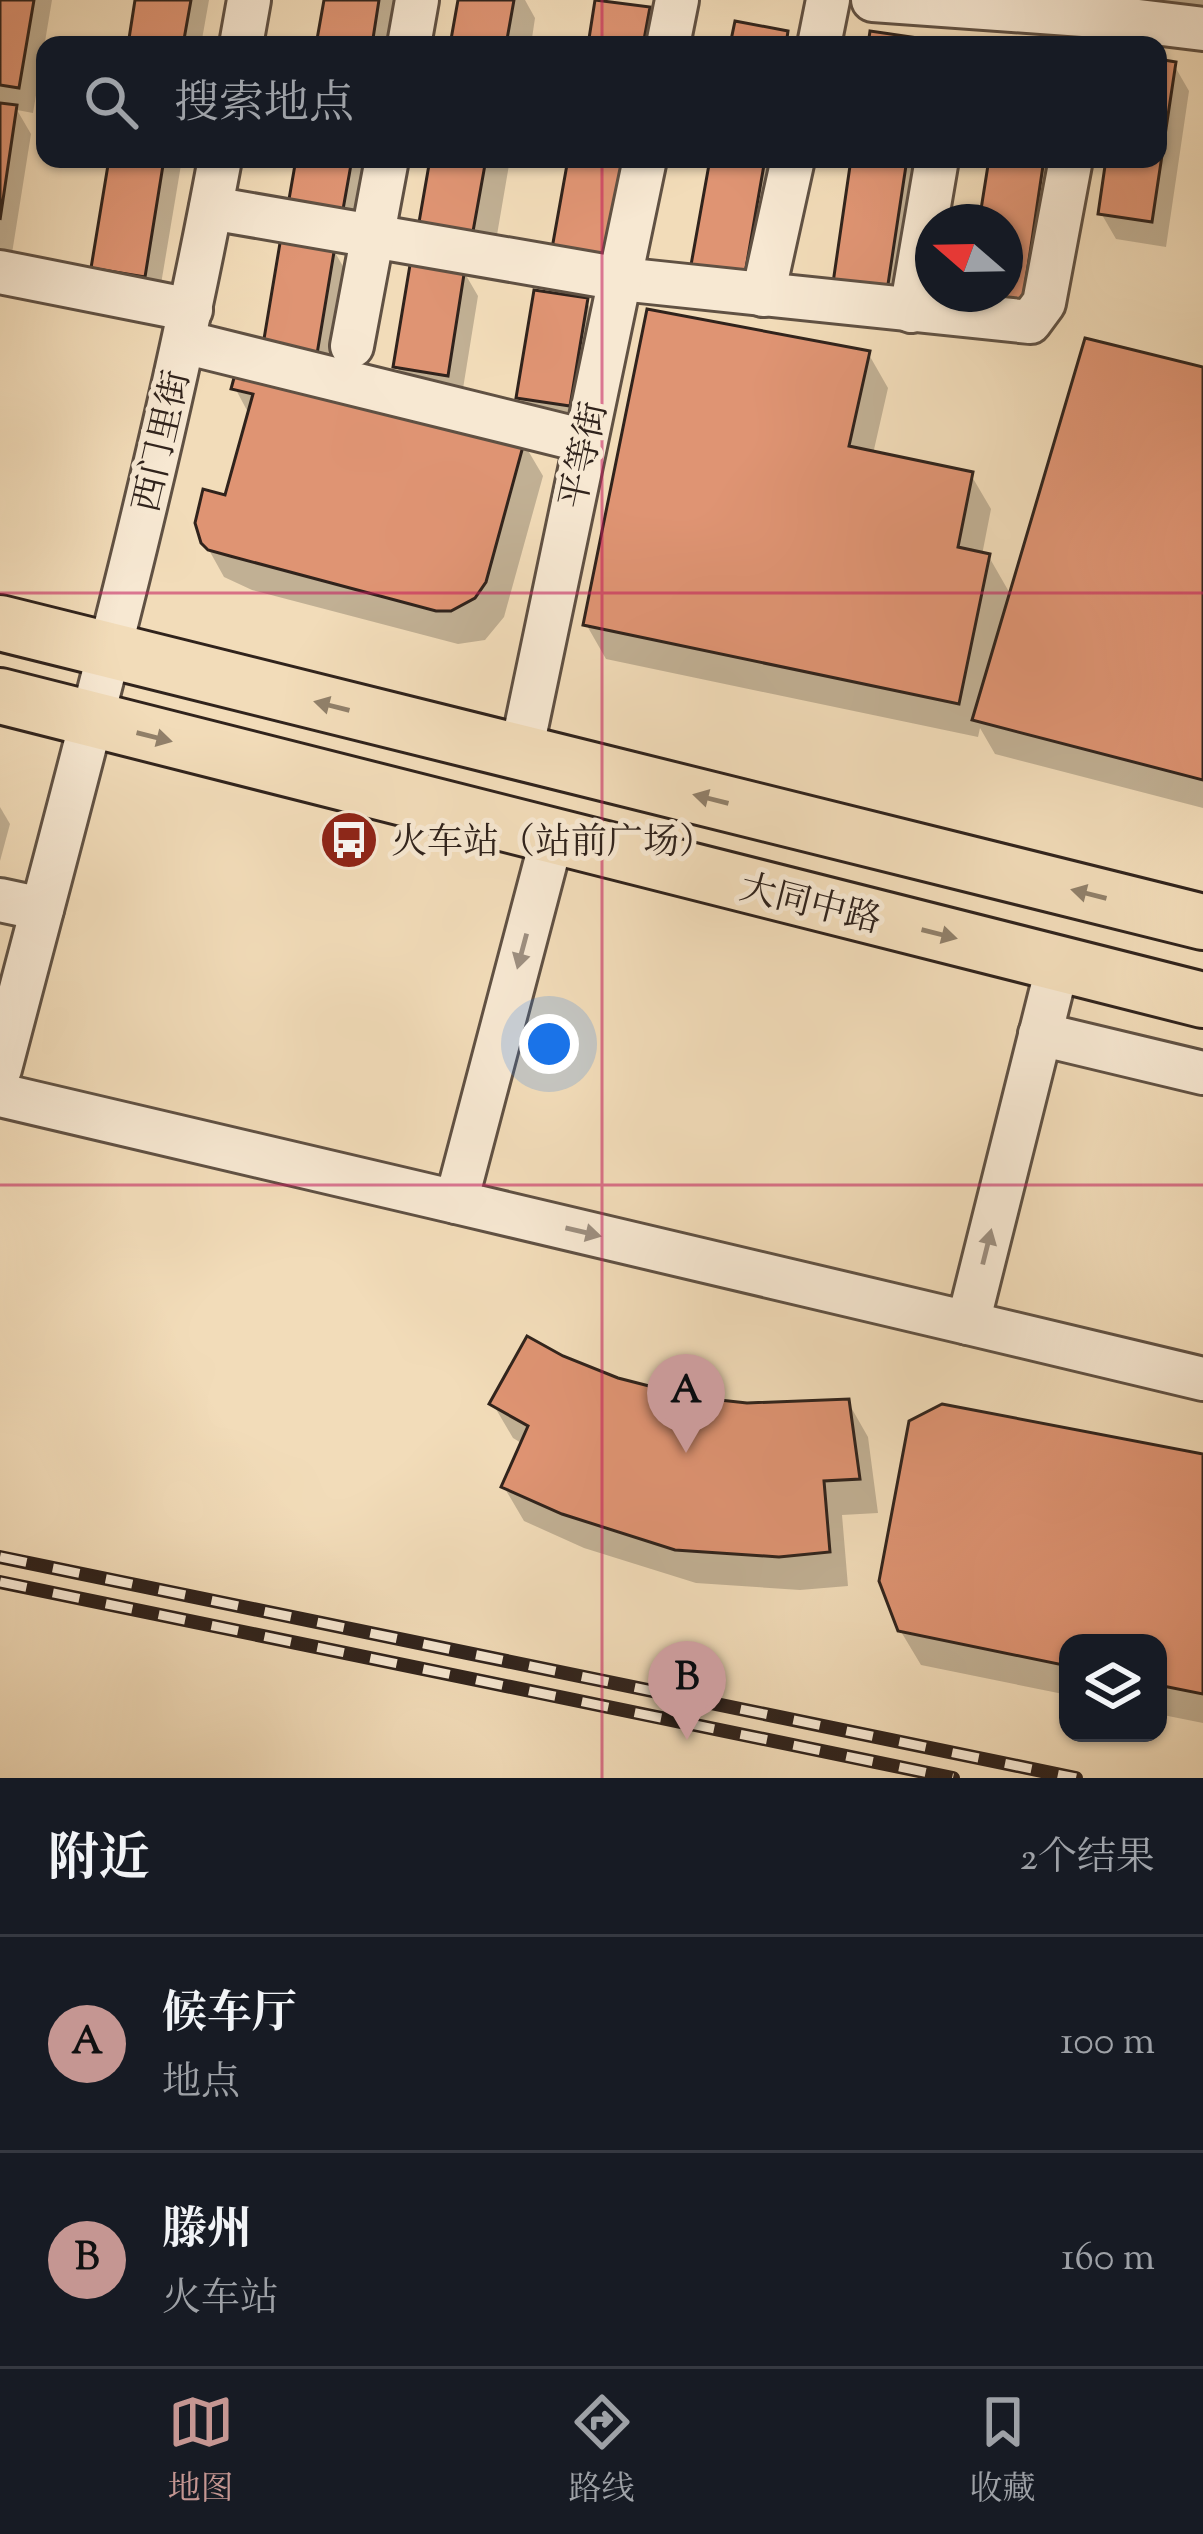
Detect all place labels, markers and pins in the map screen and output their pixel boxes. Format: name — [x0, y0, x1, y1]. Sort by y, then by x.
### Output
bus stop icon: 火车站（站前广场） — [318, 809, 380, 871]
place label: 火车站（站前广场） — [391, 818, 715, 870]
pin: A — [647, 1354, 725, 1453]
pin: B — [648, 1641, 726, 1740]

